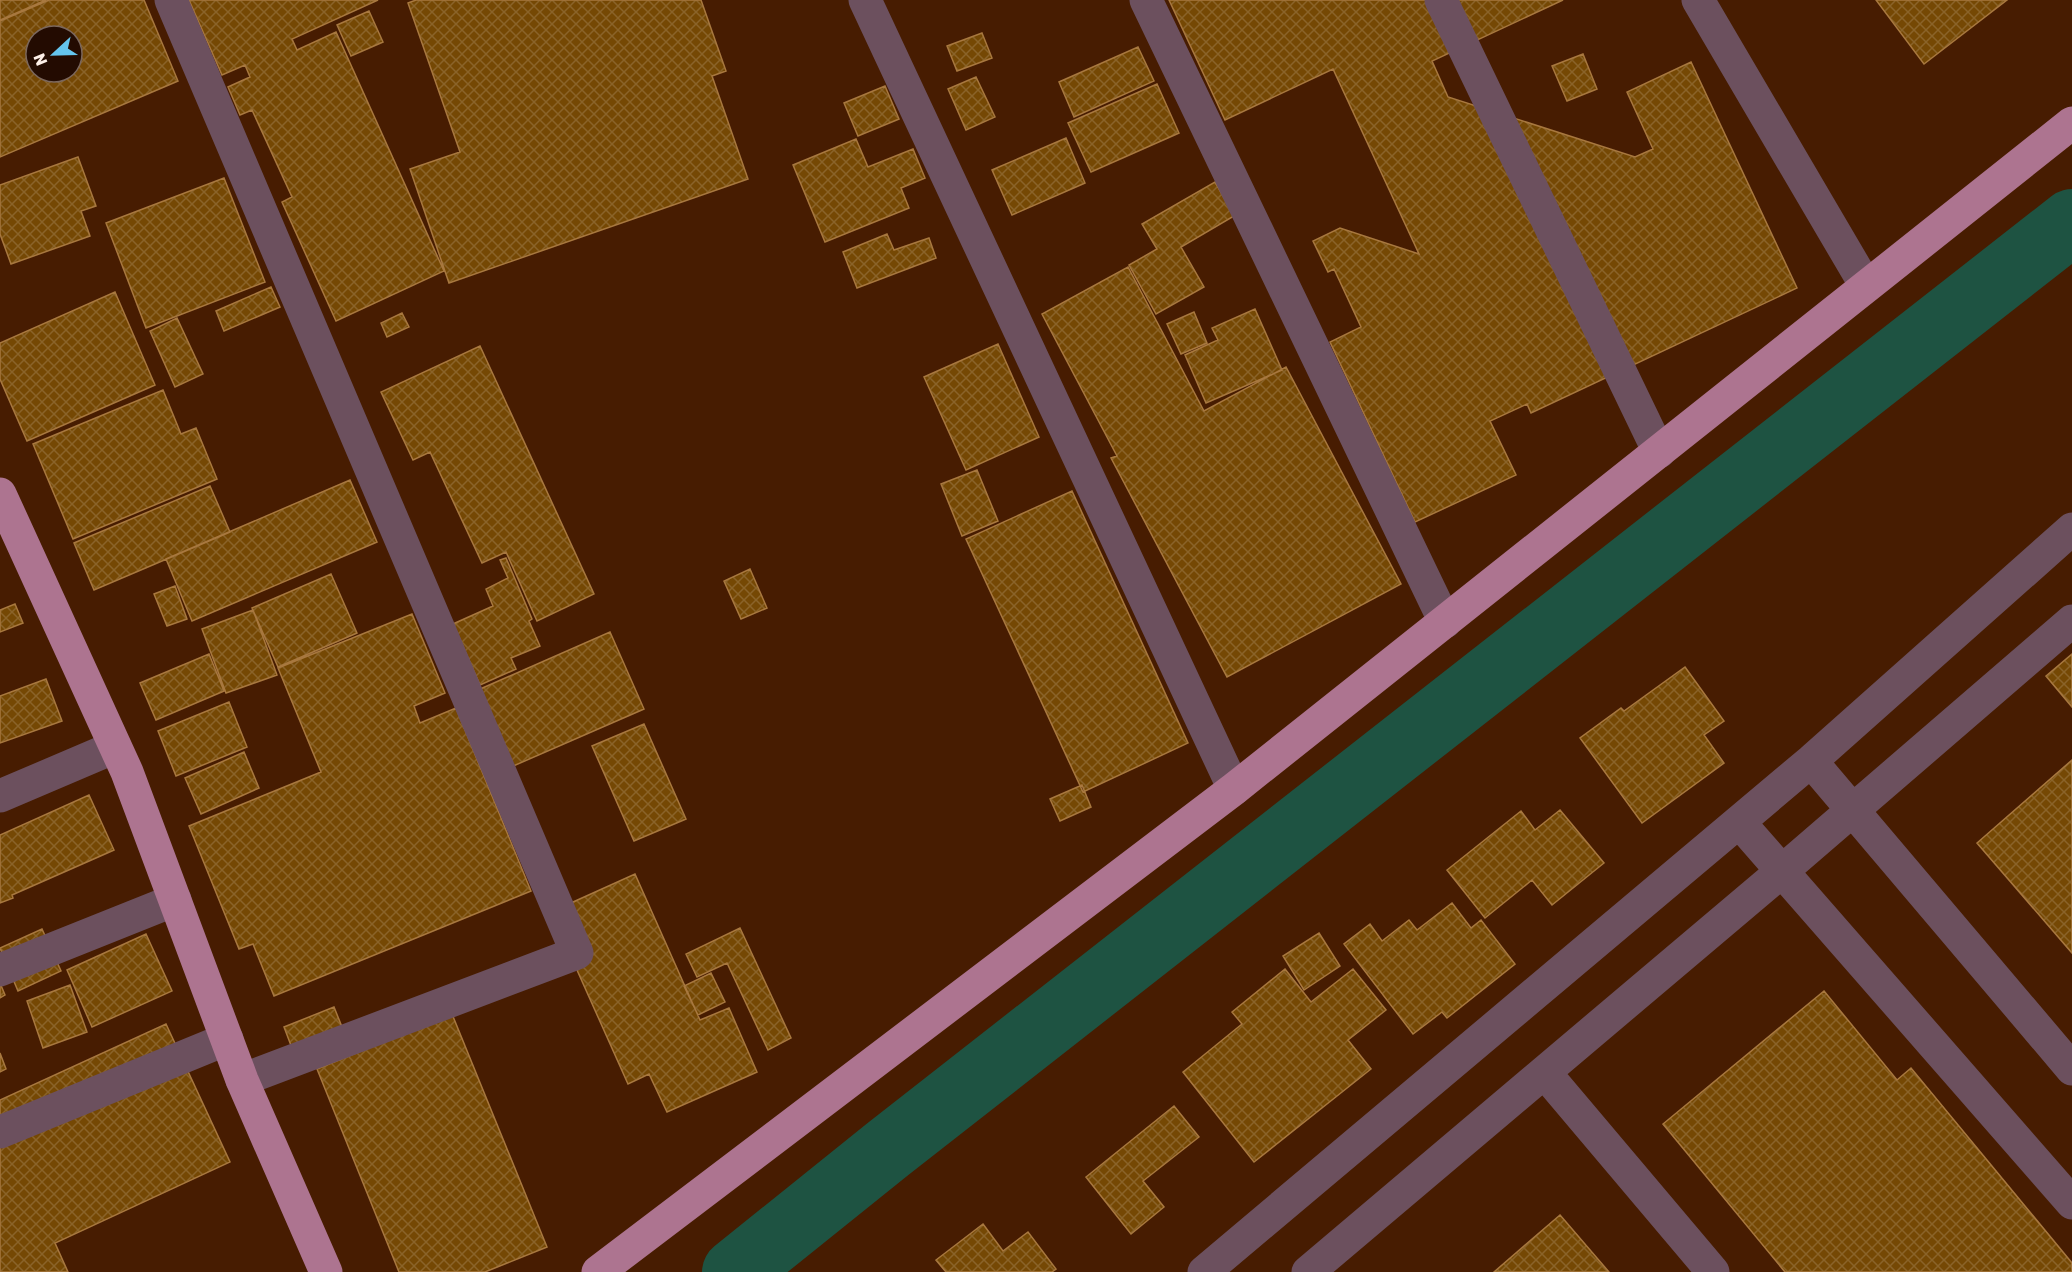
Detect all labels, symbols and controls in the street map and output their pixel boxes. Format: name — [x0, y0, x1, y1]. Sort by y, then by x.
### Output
north arrow — [24, 24, 84, 84]
text: N — [30, 51, 52, 68]

